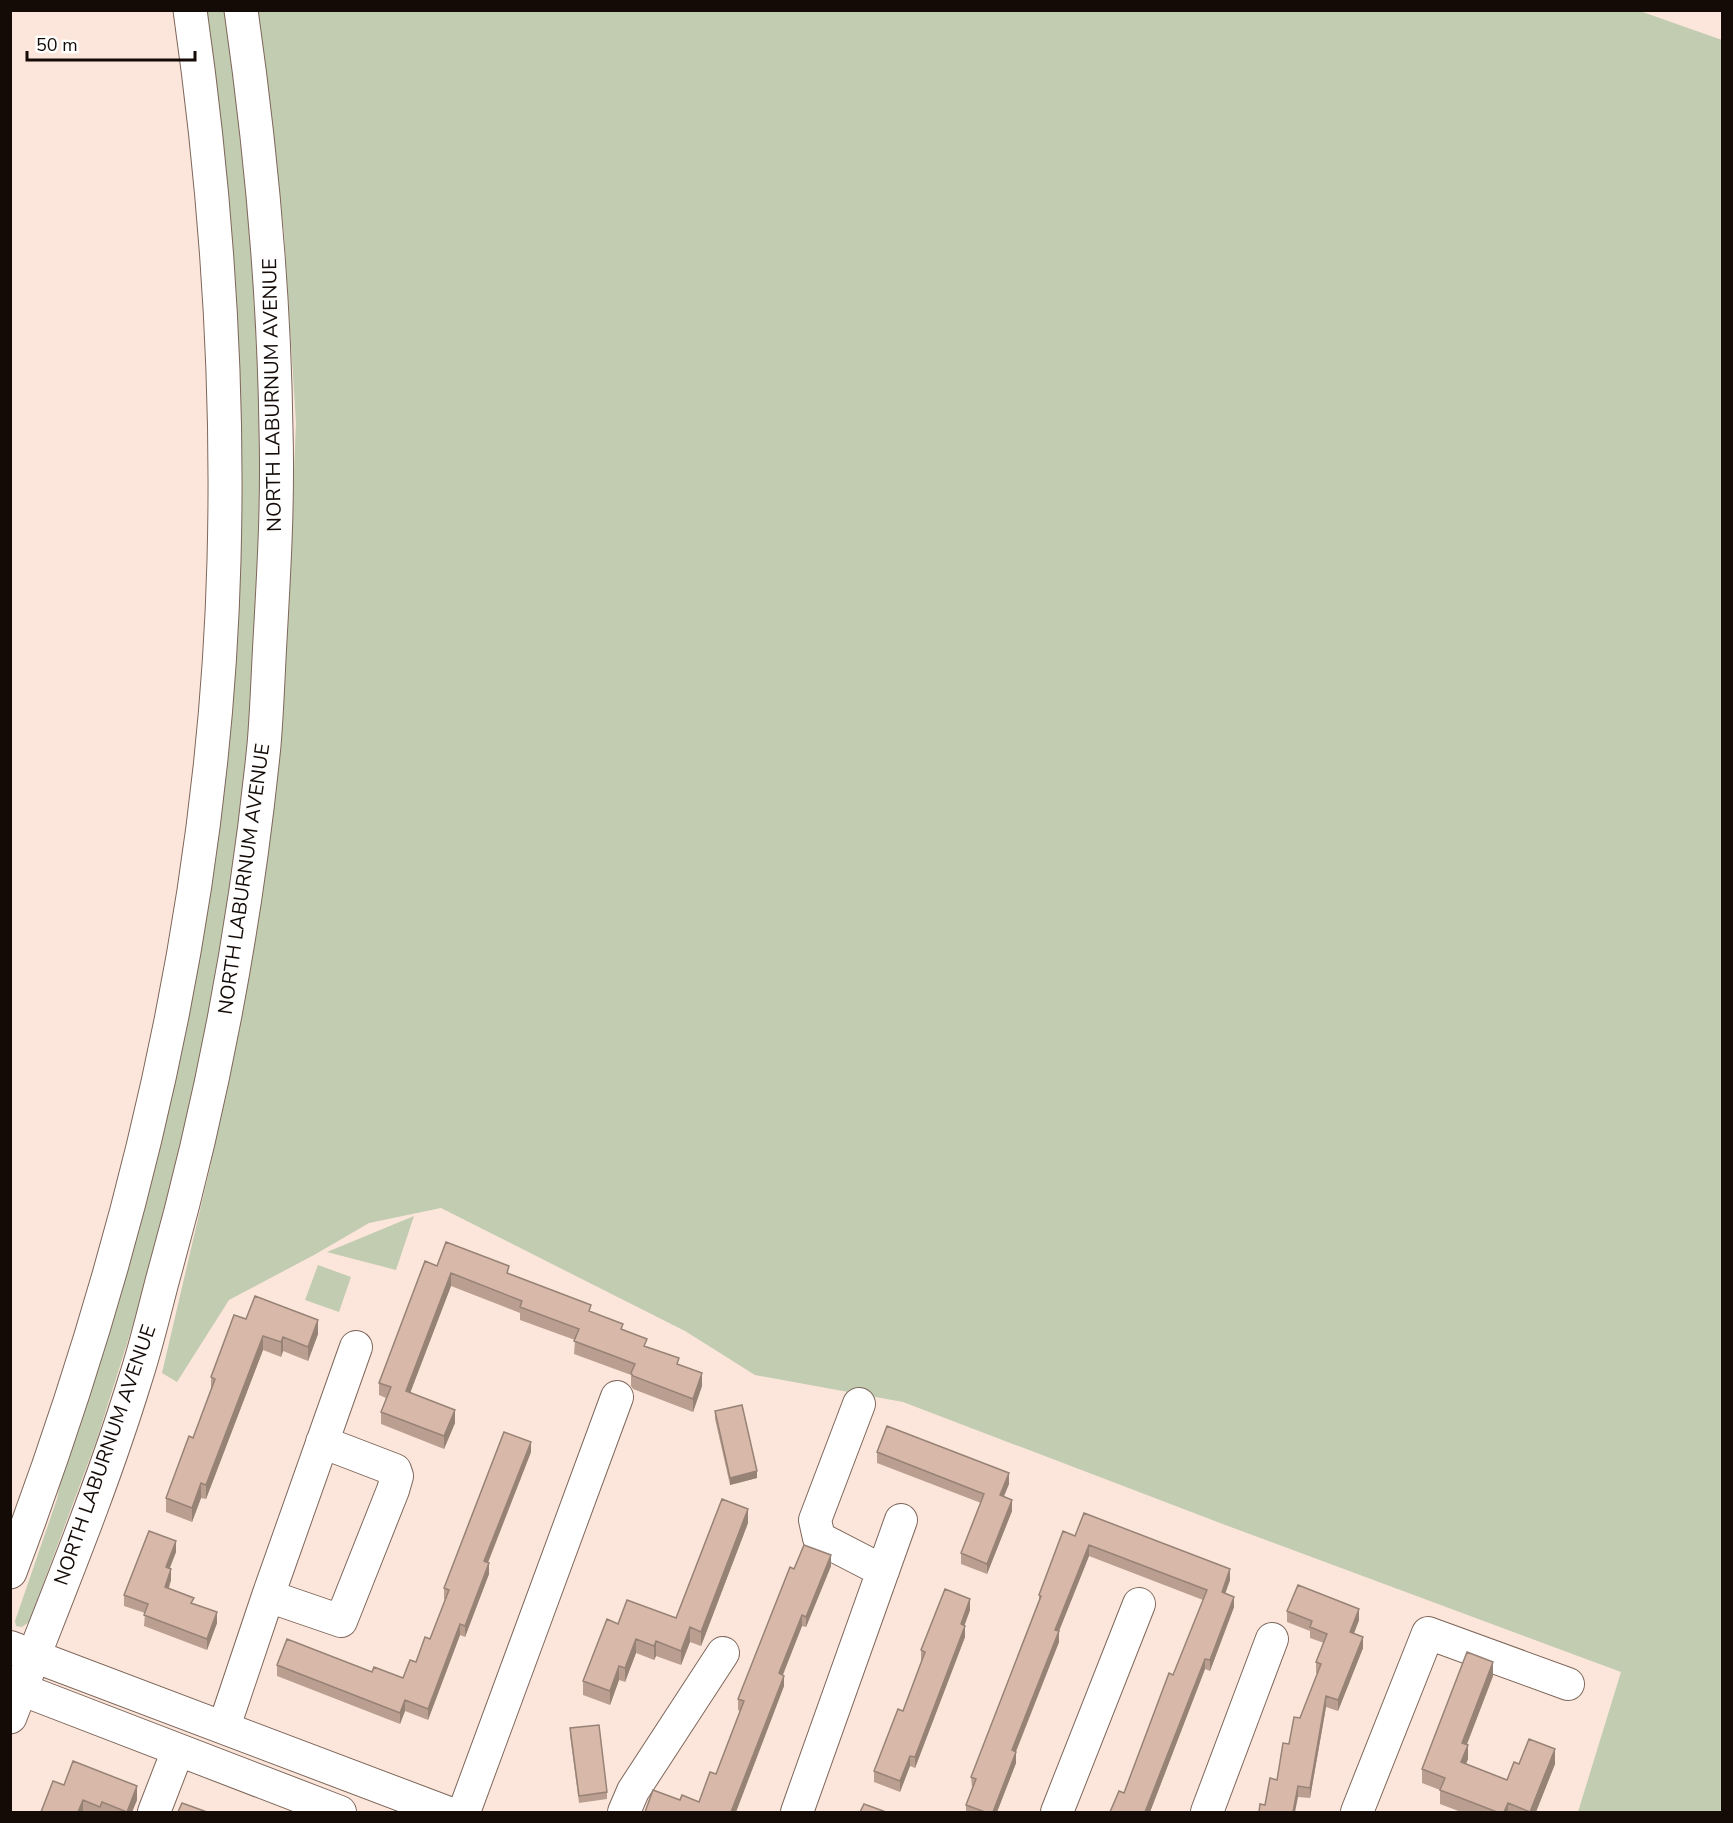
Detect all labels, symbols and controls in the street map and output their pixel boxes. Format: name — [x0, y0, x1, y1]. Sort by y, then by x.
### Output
scale bar — [27, 24, 195, 62]
text: 50 m — [36, 33, 78, 57]
street label: NORTH LABURNUM AVENUE — [256, 258, 288, 532]
street label: NORTH LABURNUM AVENUE — [212, 742, 276, 1016]
street label: NORTH LABURNUM AVENUE — [48, 1321, 162, 1589]

